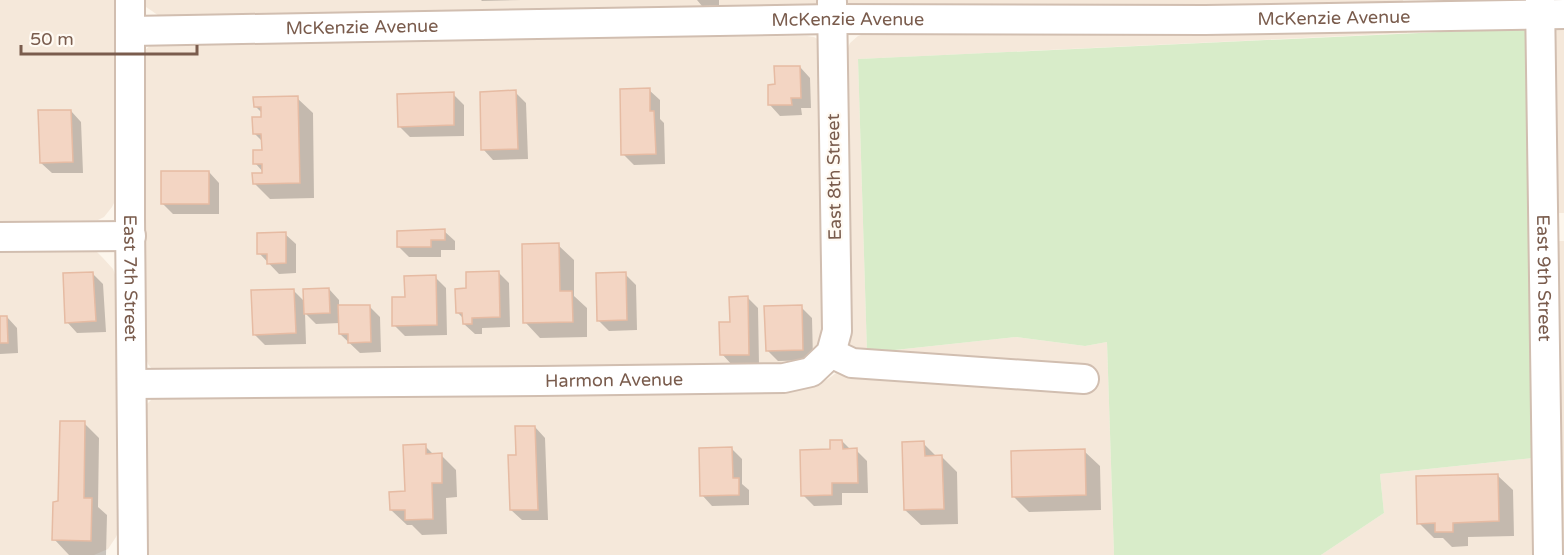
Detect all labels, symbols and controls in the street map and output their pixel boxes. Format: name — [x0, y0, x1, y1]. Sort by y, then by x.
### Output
street label: McKenzie Avenue — [1257, 6, 1410, 30]
street label: McKenzie Avenue — [771, 8, 924, 31]
street label: McKenzie Avenue — [285, 15, 439, 39]
scale bar — [21, 18, 196, 56]
text: 50 m — [30, 28, 74, 50]
street label: East 8th Street — [822, 113, 846, 241]
street label: East 7th Street — [119, 214, 142, 342]
street label: East 9th Street — [1532, 214, 1556, 342]
street label: Harmon Avenue — [545, 368, 683, 392]

